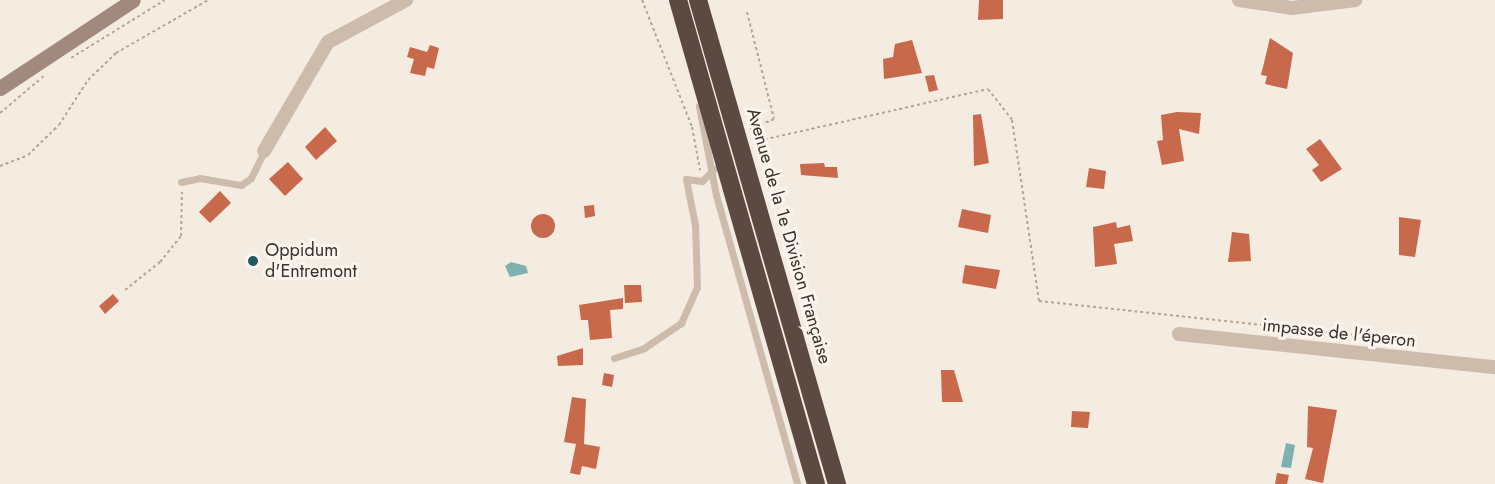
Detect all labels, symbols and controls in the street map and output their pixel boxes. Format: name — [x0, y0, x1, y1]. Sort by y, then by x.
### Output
street label: Avenue de la 1e Division Française — [742, 106, 836, 366]
place label: Oppidum d'Entremont — [265, 240, 357, 282]
marker: Oppidum d'Entremont — [246, 254, 260, 268]
street label: impasse de l'éperon — [1261, 314, 1417, 352]

